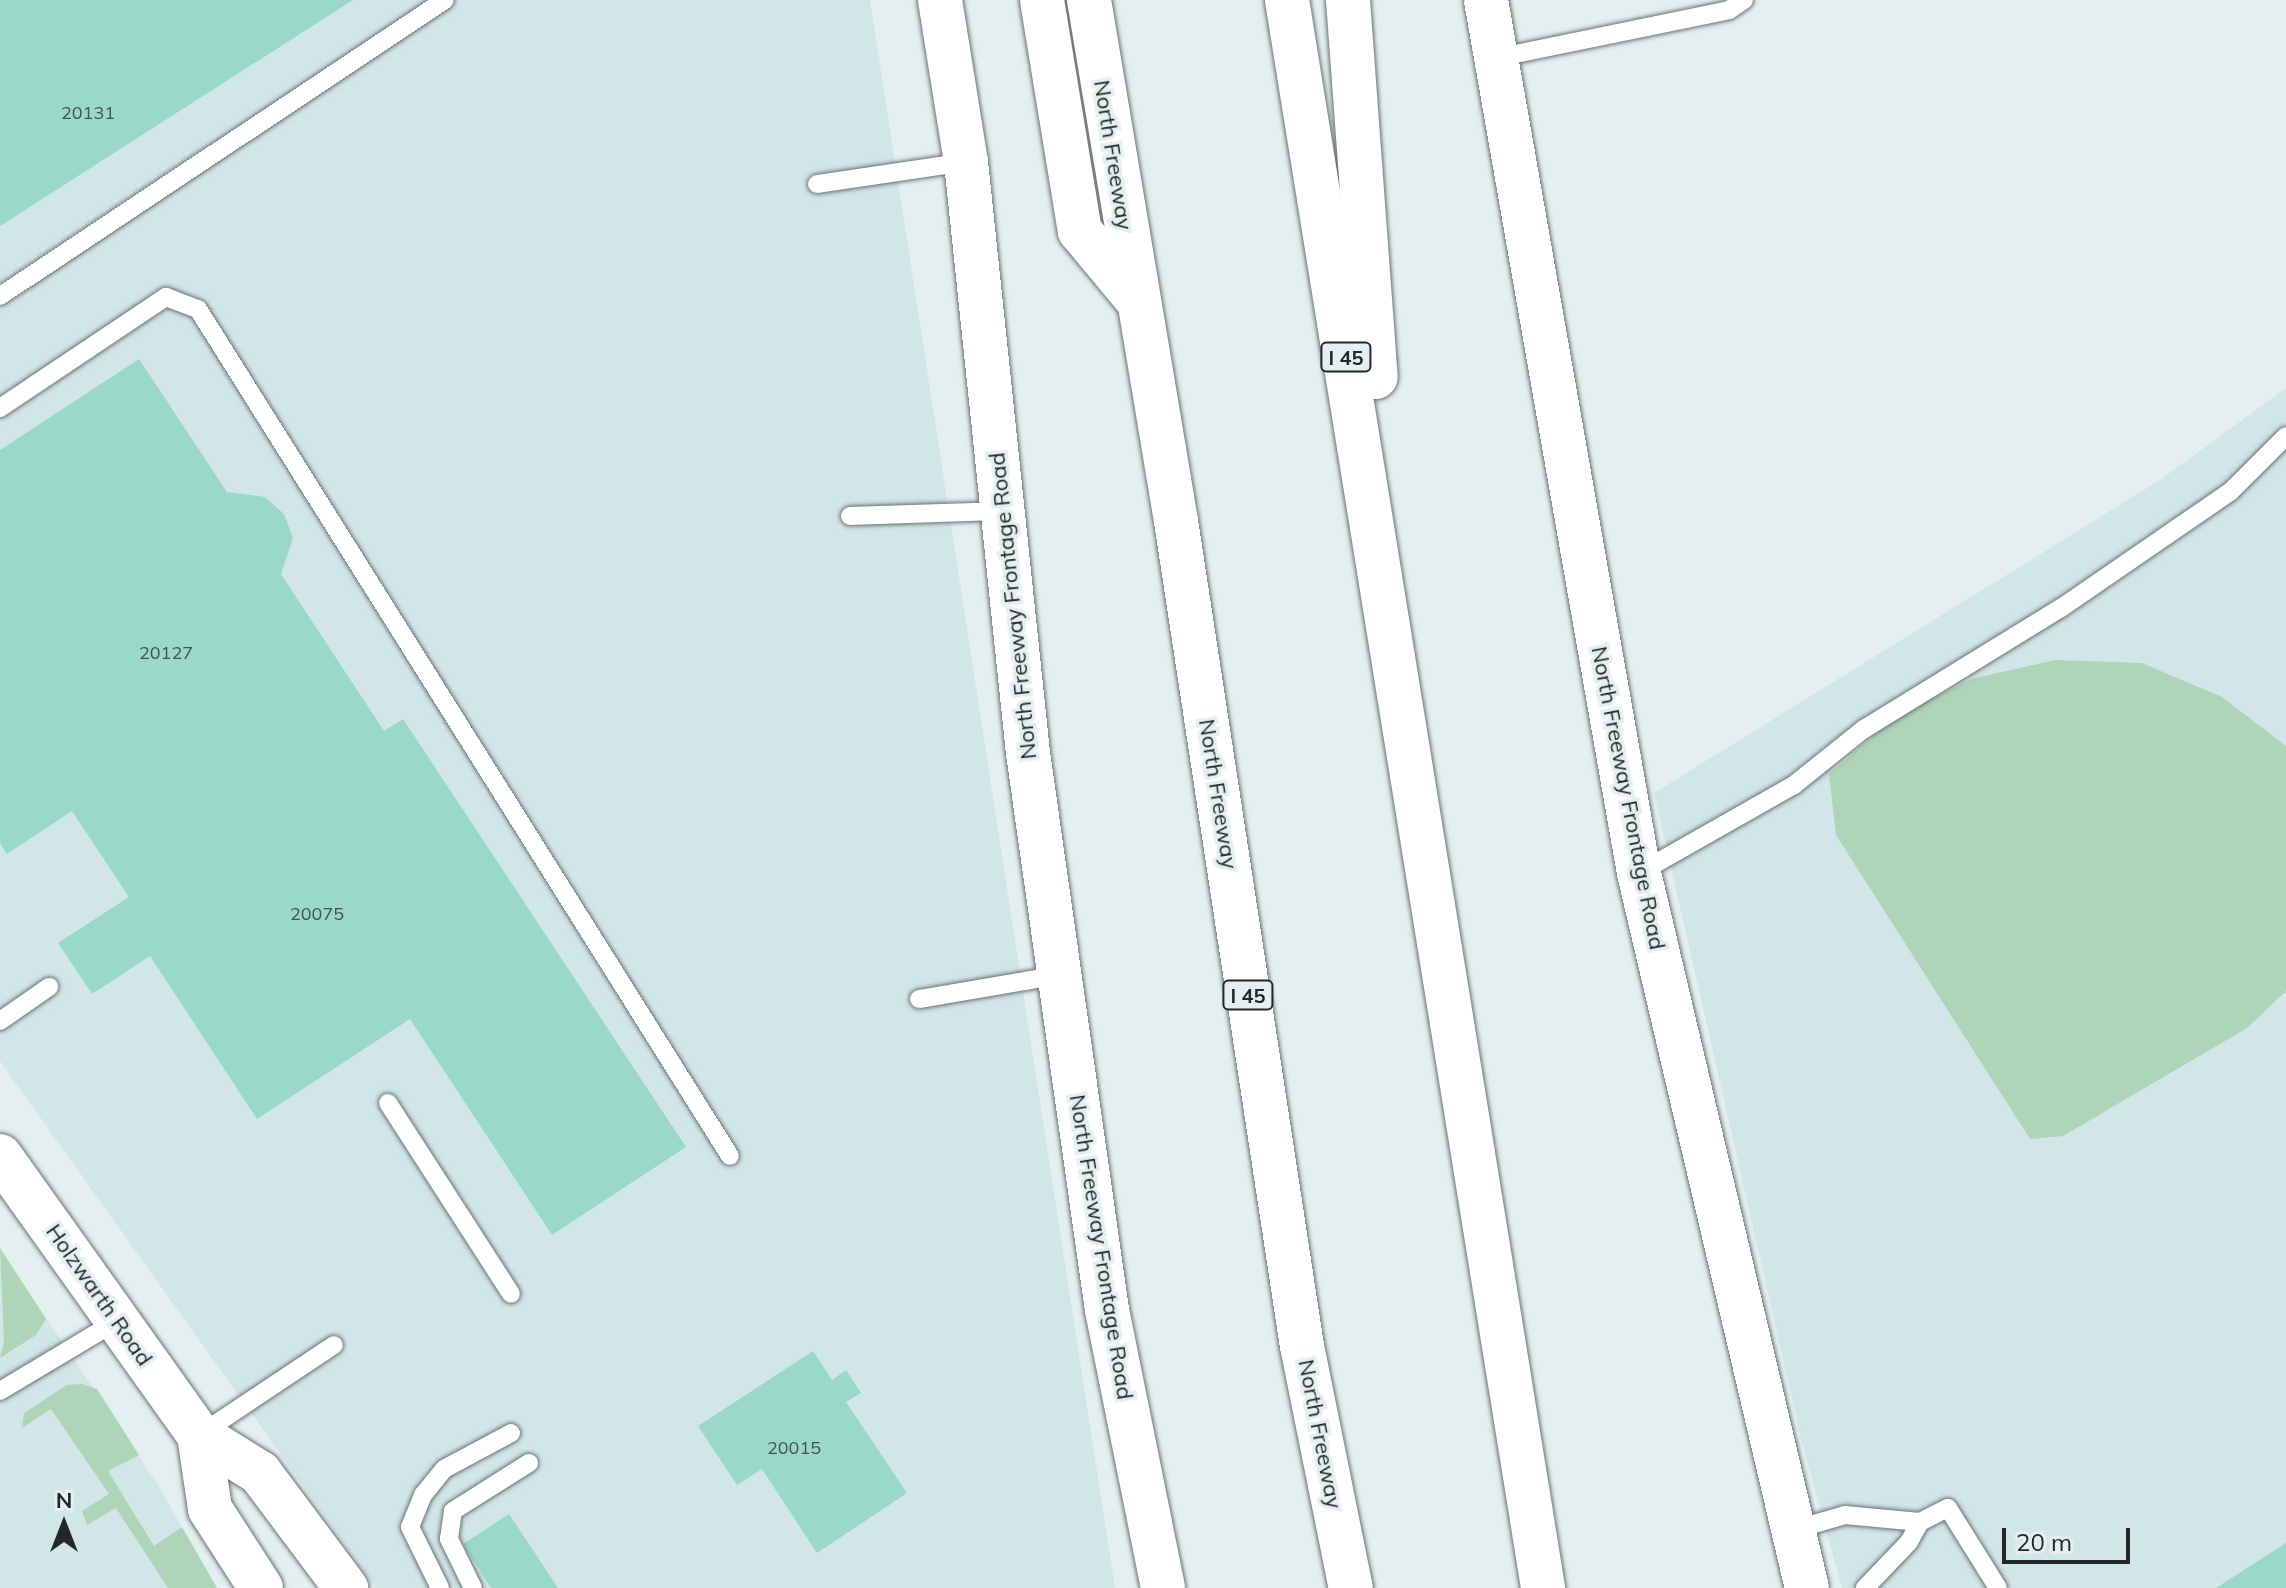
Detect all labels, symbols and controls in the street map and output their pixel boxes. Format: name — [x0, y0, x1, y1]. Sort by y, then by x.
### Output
street label: North Freeway — [1088, 78, 1138, 232]
house number: 20131 — [61, 102, 115, 124]
road number: I 45 — [1320, 341, 1372, 373]
street label: North Freeway Frontage Road — [984, 451, 1042, 761]
house number: 20127 — [139, 642, 193, 664]
street label: North Freeway Frontage Road — [1586, 644, 1670, 952]
street label: North Freeway — [1193, 717, 1243, 871]
house number: 20075 — [290, 903, 344, 925]
road number: I 45 — [1222, 979, 1274, 1011]
street label: North Freeway Frontage Road — [1064, 1093, 1138, 1401]
street label: Holzwarth Road — [40, 1219, 158, 1371]
street label: North Freeway — [1293, 1357, 1347, 1511]
house number: 20015 — [767, 1437, 821, 1459]
north arrow — [24, 1484, 104, 1564]
text: N — [56, 1486, 72, 1514]
scale bar — [2006, 1512, 2134, 1562]
text: 20 m — [2016, 1527, 2072, 1557]

